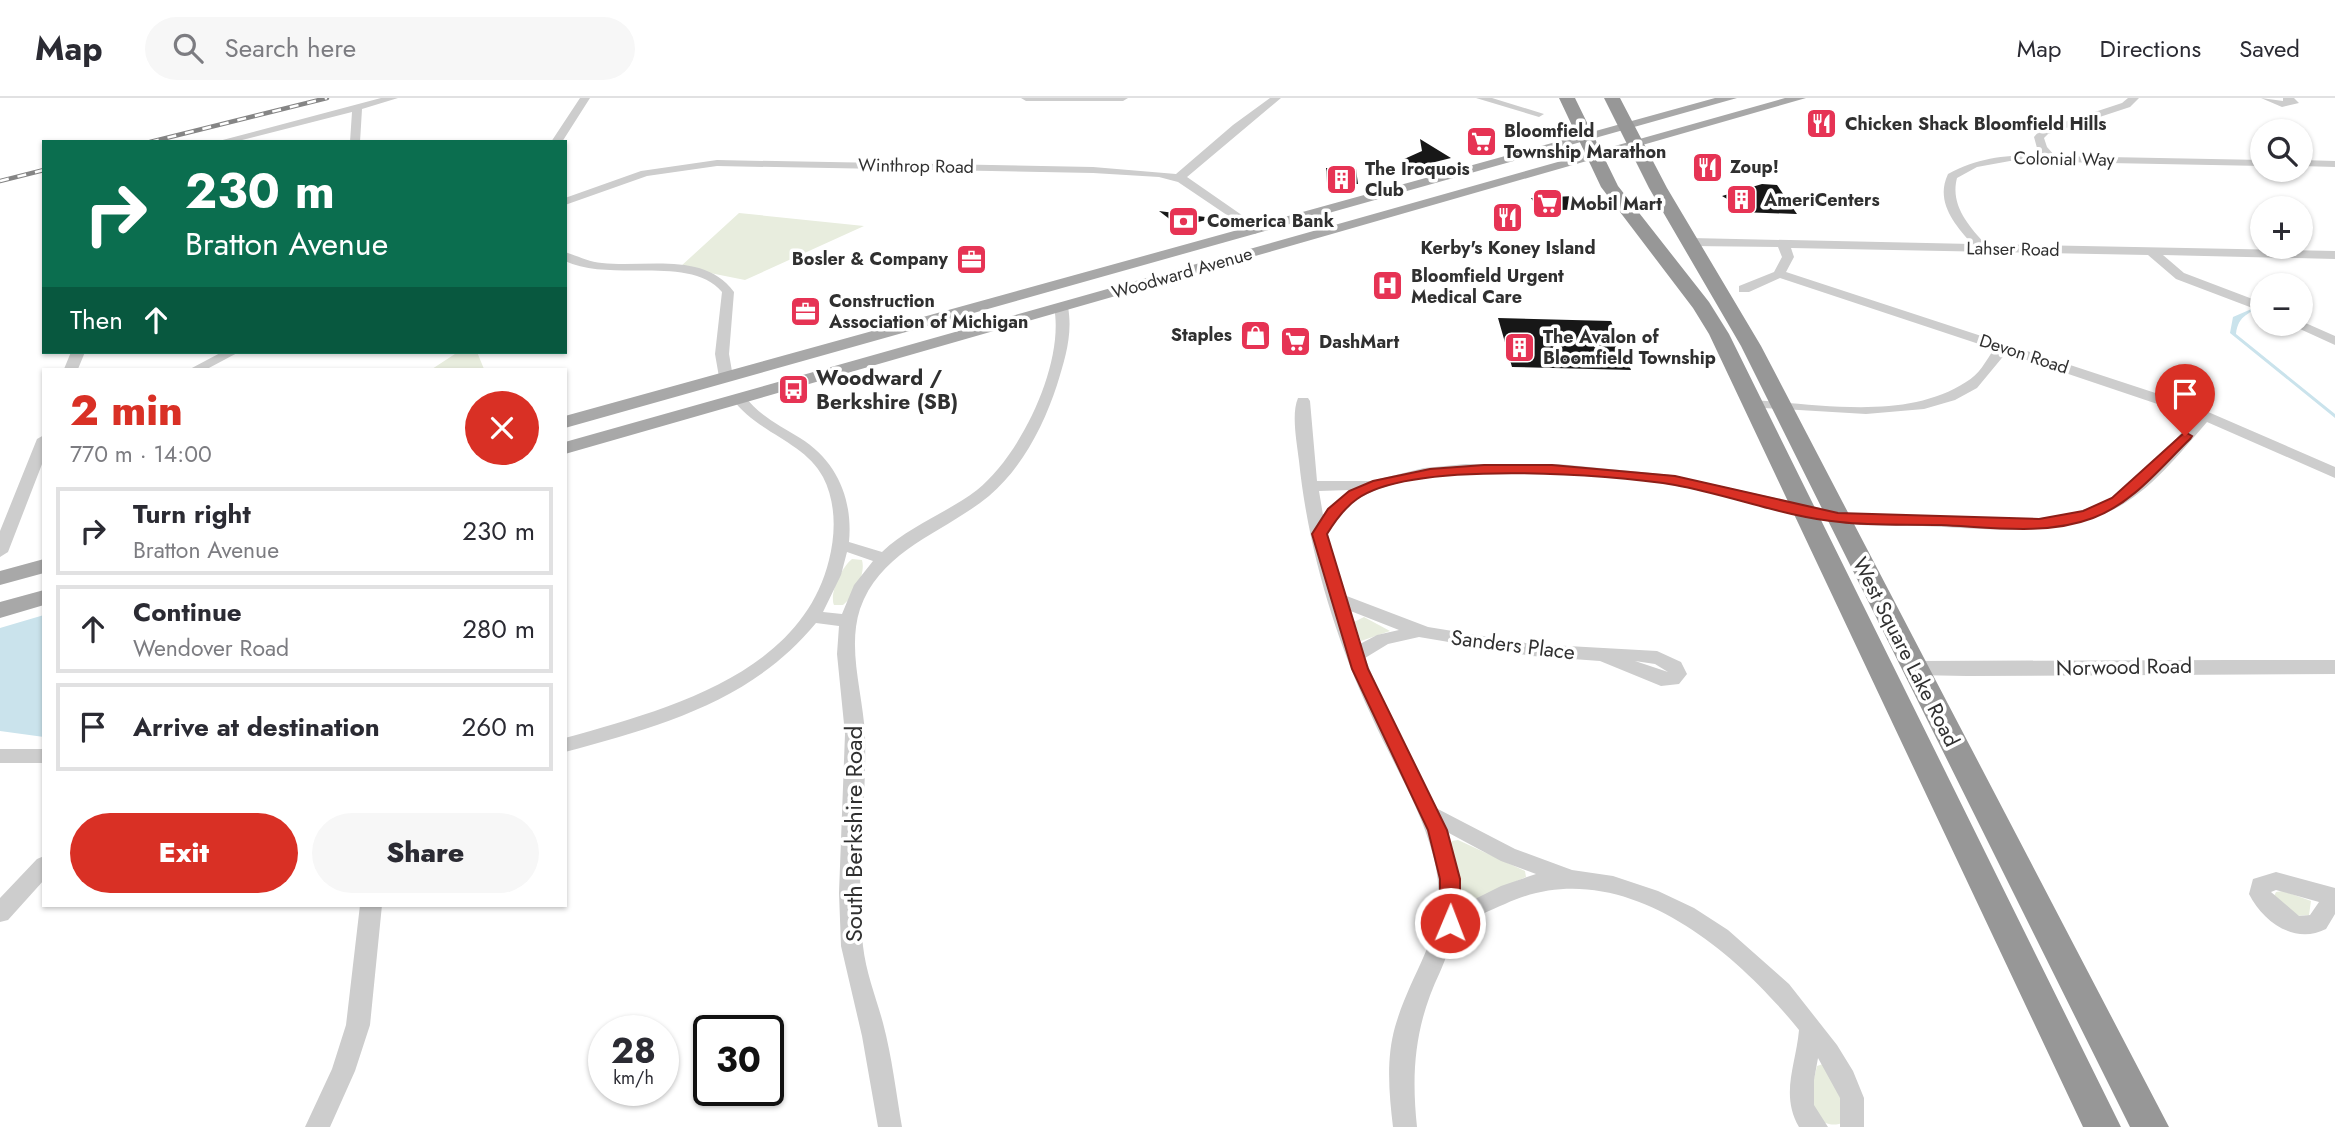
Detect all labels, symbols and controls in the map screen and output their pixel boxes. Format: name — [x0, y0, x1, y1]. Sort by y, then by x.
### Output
search box — [145, 17, 635, 80]
text: Map — [35, 25, 103, 72]
icon: search — [169, 29, 207, 67]
text: Search here — [225, 29, 356, 67]
text: Map — [2017, 31, 2062, 66]
text: Directions — [2100, 31, 2201, 66]
text: Saved — [2239, 31, 2300, 66]
restaurant icon: Chicken Shack Bloomfield Hills — [1805, 107, 1839, 141]
place label: Chicken Shack Bloomfield Hills — [1845, 111, 2106, 137]
place label: Bloomfield Township Marathon — [1504, 118, 1666, 165]
map controls — [2250, 119, 2313, 336]
button: search — [2250, 119, 2313, 182]
supermarket icon: Bloomfield Township Marathon — [1464, 124, 1498, 158]
street label: Colonial Way — [2013, 145, 2115, 173]
restaurant icon: Zoup! — [1690, 150, 1724, 184]
street label: Winthrop Road — [858, 152, 974, 180]
place label: Zoup! — [1730, 154, 1779, 180]
text: 230 m — [185, 156, 335, 226]
place label: The Iroquois Club — [1365, 156, 1470, 203]
building icon: The Iroquois Club — [1325, 162, 1359, 196]
icon: right — [70, 168, 161, 259]
building icon: AmeriCenters — [1724, 183, 1758, 217]
supermarket icon: Mobil Mart — [1530, 187, 1564, 221]
place label: AmeriCenters — [1763, 187, 1880, 213]
place label: Mobil Mart — [1570, 191, 1662, 217]
button: + — [2250, 196, 2313, 259]
restaurant icon: Kerby's Koney Island — [1491, 201, 1525, 235]
bank icon: Comerica Bank — [1167, 204, 1201, 238]
place label: Comerica Bank — [1207, 208, 1335, 234]
text: Bratton Avenue — [185, 221, 388, 267]
place label: Kerby's Koney Island — [1420, 235, 1596, 261]
street label: Lahser Road — [1966, 235, 2060, 263]
street label: Woodward Avenue — [1109, 241, 1255, 305]
office icon: Bosler & Company — [954, 242, 988, 276]
place label: Bosler & Company — [792, 246, 949, 272]
place label: Bloomfield Urgent Medical Care — [1411, 263, 1564, 310]
hospital icon: Bloomfield Urgent Medical Care — [1371, 269, 1405, 303]
button: − — [2250, 273, 2313, 336]
place label: Construction Association of Michigan — [828, 288, 1028, 335]
office icon: Construction Association of Michigan — [789, 294, 823, 328]
text: Then — [70, 301, 123, 339]
icon: ahead — [137, 301, 175, 339]
shop icon: Staples — [1238, 318, 1272, 352]
place label: Staples — [1171, 322, 1232, 348]
place label: The Avalon of Bloomfield Township — [1543, 324, 1716, 371]
supermarket icon: DashMart — [1279, 325, 1313, 359]
street label: Devon Road — [1976, 327, 2072, 381]
place label: DashMart — [1319, 329, 1399, 355]
building icon: The Avalon of Bloomfield Township — [1503, 330, 1537, 364]
place label: Woodward / Berkshire (SB) — [816, 363, 958, 417]
pin — [2155, 364, 2215, 436]
bus stop icon: Woodward / Berkshire (SB) — [776, 373, 810, 407]
icon: arrive — [2166, 375, 2204, 413]
text: 2 min — [70, 380, 183, 441]
button: close — [465, 391, 539, 465]
text: 770 m · 14:00 — [70, 437, 212, 471]
text: Turn right — [133, 495, 251, 533]
icon: right — [74, 512, 112, 550]
text: 230 m — [462, 512, 535, 550]
text: Bratton Avenue — [133, 533, 279, 567]
street label: West Square Lake Road — [1845, 552, 1967, 752]
text: Continue — [133, 593, 242, 631]
icon: ahead — [74, 610, 112, 648]
text: 280 m — [462, 610, 535, 648]
street label: Sanders Place — [1449, 623, 1577, 668]
text: Wendover Road — [133, 631, 289, 665]
street label: Norwood Road — [2056, 651, 2192, 683]
icon: arrive — [74, 708, 112, 746]
text: Arrive at destination — [133, 708, 380, 746]
text: 260 m — [462, 708, 535, 746]
street label: South Berkshire Road — [836, 726, 871, 942]
button: Exit — [70, 813, 298, 893]
button: Share — [312, 813, 539, 893]
position arrow — [1413, 886, 1487, 960]
speed limit sign: 30 — [693, 1015, 784, 1106]
text: 28 — [611, 1026, 656, 1076]
text: km/h — [613, 1065, 654, 1091]

